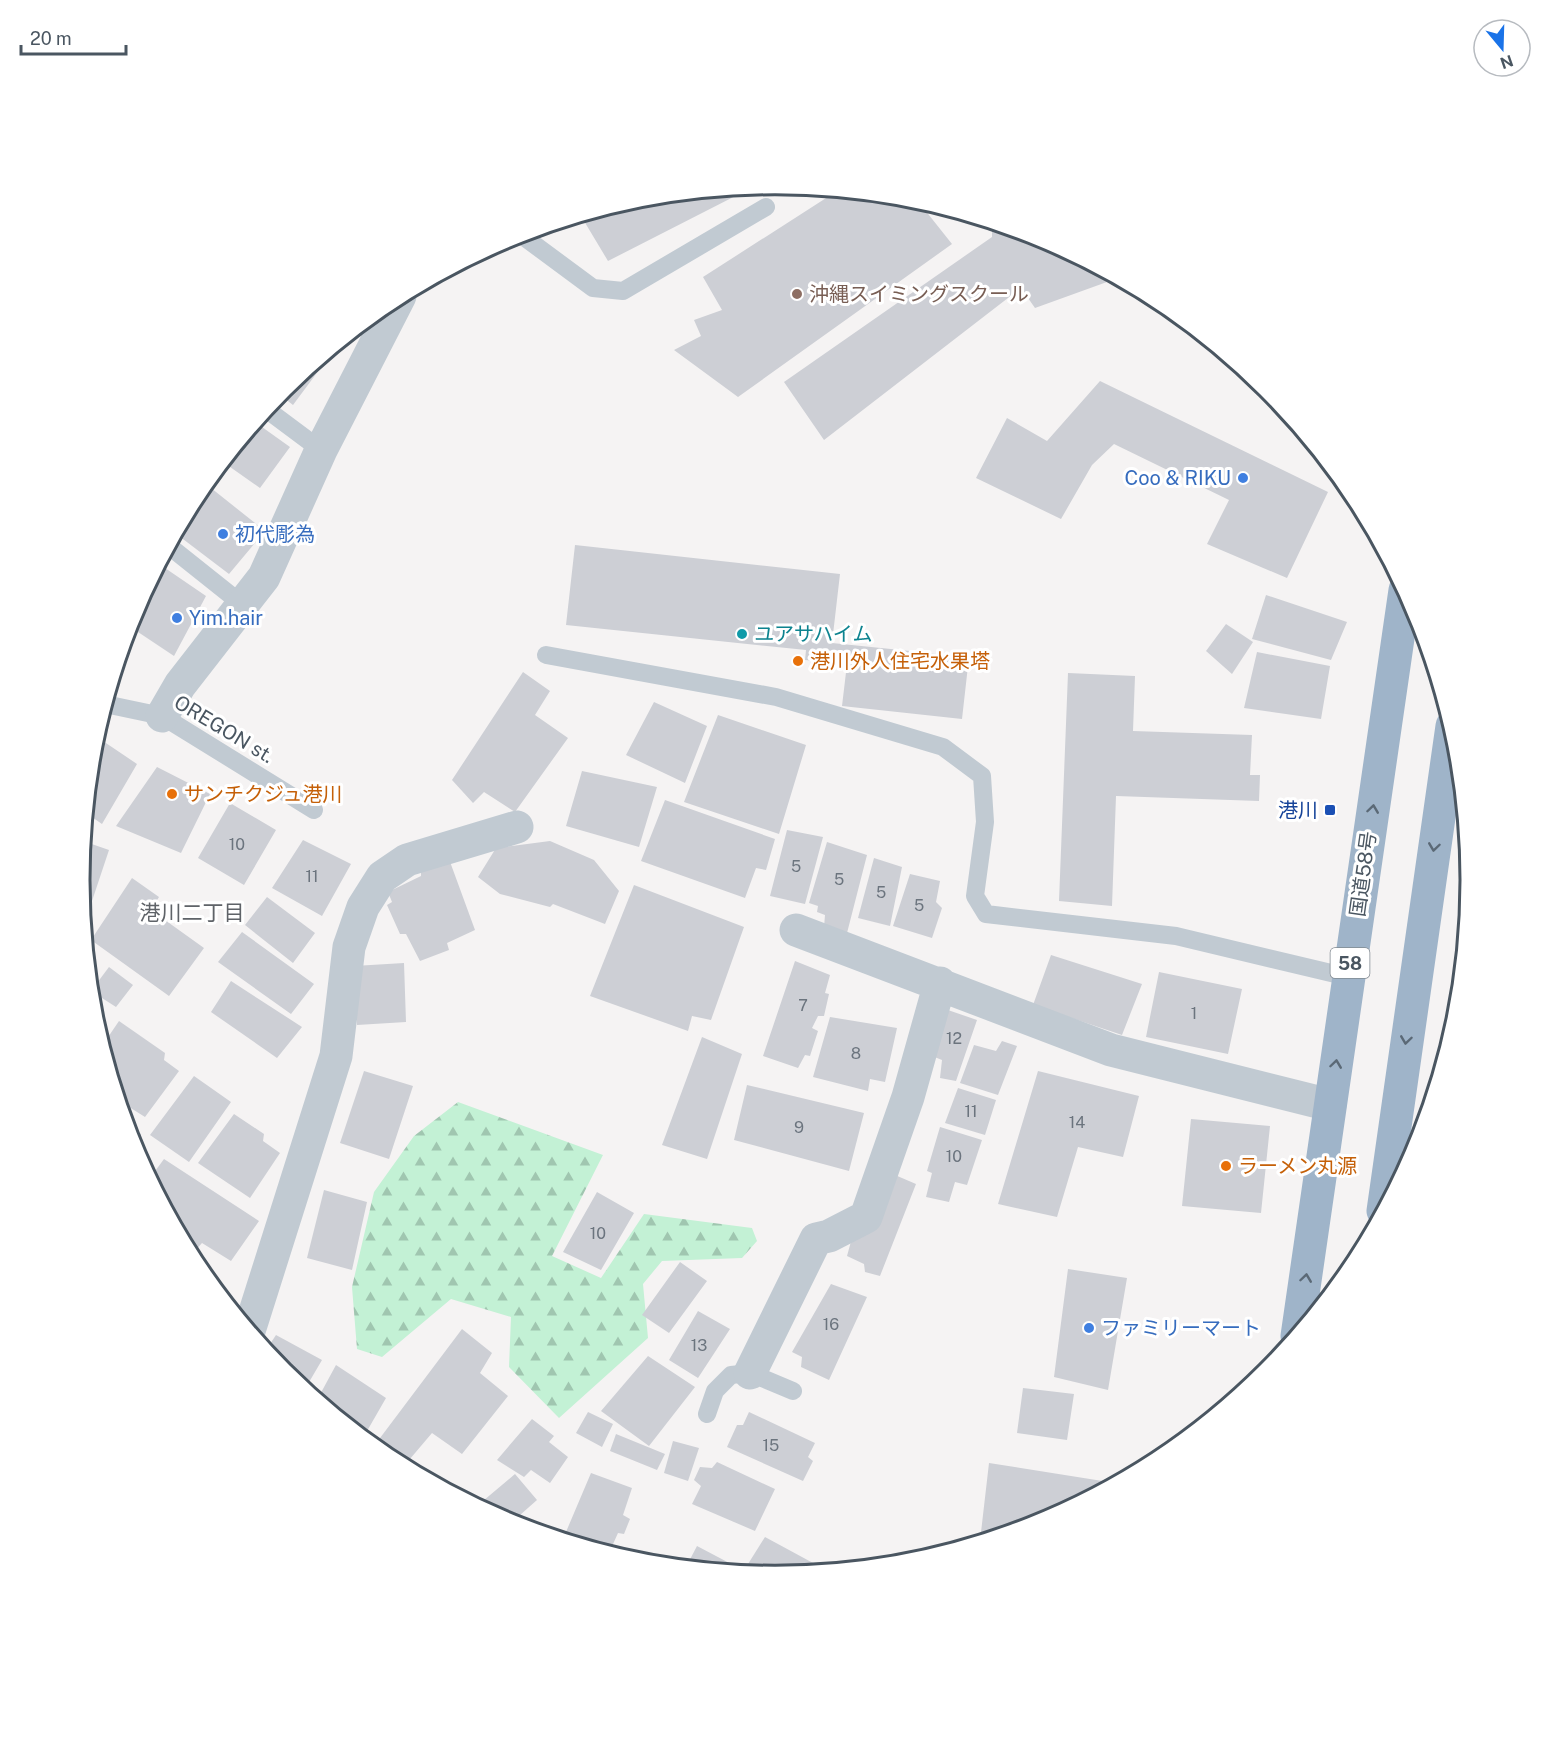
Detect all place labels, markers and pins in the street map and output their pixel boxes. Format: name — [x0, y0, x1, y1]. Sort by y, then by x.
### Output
place label: 沖縄スイミングスクール — [809, 282, 1029, 306]
marker: 沖縄スイミングスクール — [790, 287, 804, 301]
place label: Coo & RIKU — [1124, 466, 1231, 490]
marker: Coo & RIKU — [1236, 471, 1250, 485]
place label: 初代彫為 — [235, 522, 315, 546]
marker: 初代彫為 — [216, 527, 230, 541]
place label: Yim.hair — [189, 606, 263, 630]
marker: Yim.hair — [170, 611, 184, 625]
place label: ユアサハイム — [754, 622, 872, 646]
marker: ユアサハイム — [735, 627, 749, 641]
place label: 港川外人住宅水果塔 — [810, 649, 990, 673]
marker: 港川外人住宅水果塔 — [791, 654, 805, 668]
place label: サンチクジュ港川 — [184, 782, 343, 806]
marker: サンチクジュ港川 — [165, 787, 179, 801]
place label: 港川 — [1278, 798, 1318, 822]
marker: 港川 — [1323, 803, 1337, 817]
place label: ラーメン丸源 — [1238, 1154, 1357, 1178]
marker: ラーメン丸源 — [1219, 1159, 1233, 1173]
place label: ファミリーマート — [1101, 1316, 1261, 1340]
marker: ファミリーマート — [1082, 1321, 1096, 1335]

